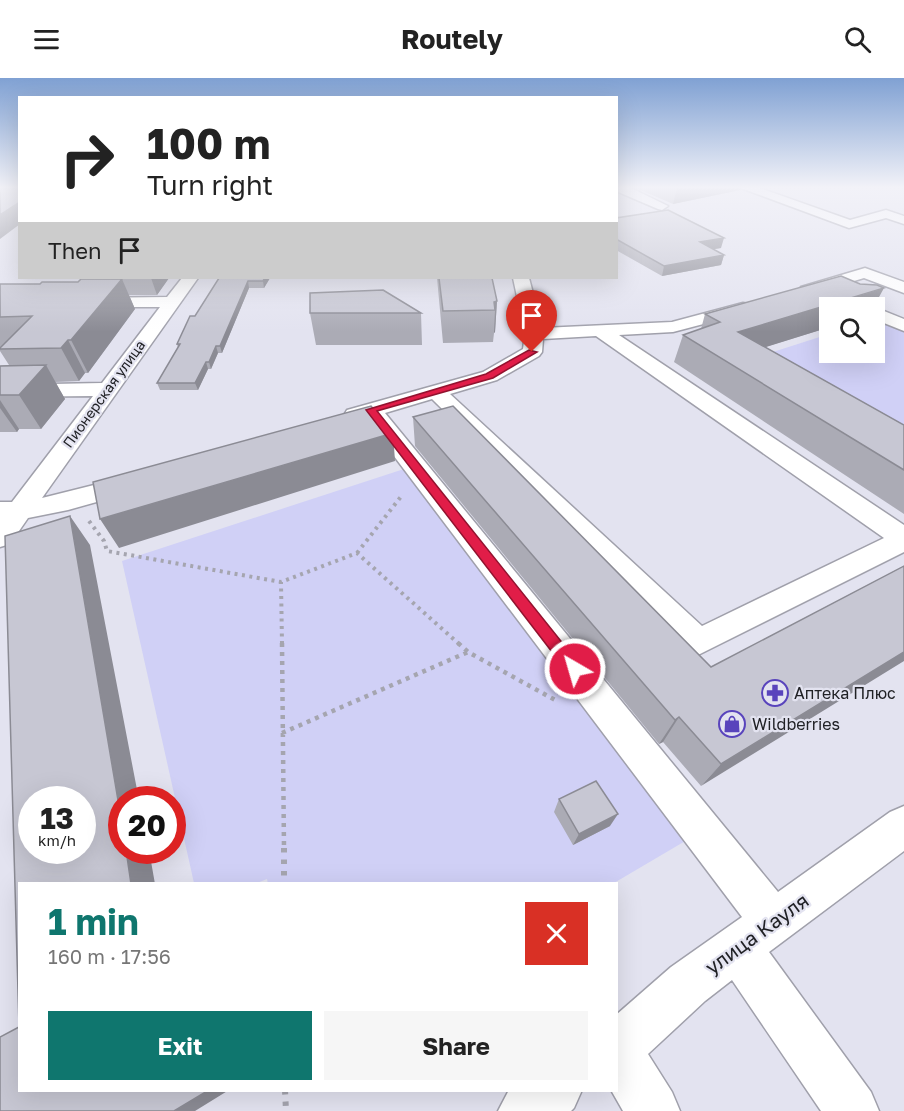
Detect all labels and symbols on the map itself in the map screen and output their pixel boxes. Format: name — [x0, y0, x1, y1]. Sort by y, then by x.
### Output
pin — [506, 290, 557, 352]
street label: Пионерская улица — [59, 337, 148, 451]
position arrow — [543, 637, 607, 701]
pharmacy icon: Аптека Плюс — [760, 678, 790, 708]
place label: Аптека Плюс — [794, 683, 896, 703]
shop icon: Wildberries — [717, 709, 747, 739]
place label: Wildberries — [752, 714, 840, 734]
speed limit sign: 20 — [108, 786, 186, 864]
street label: улица Кауля — [700, 888, 813, 979]

